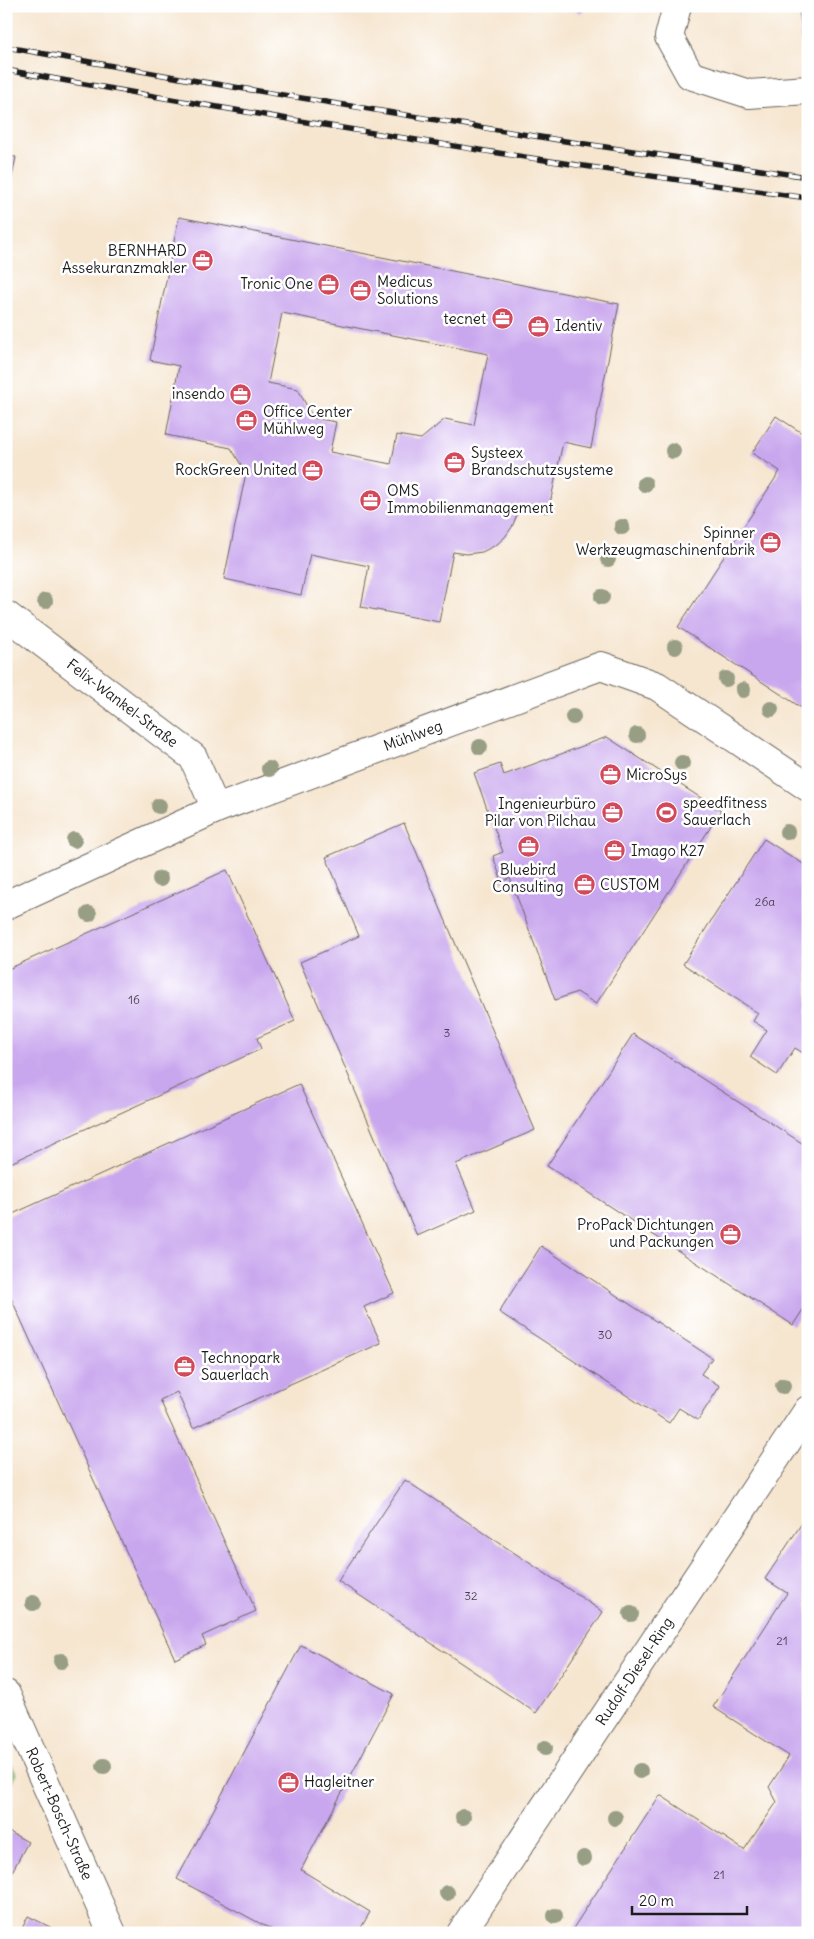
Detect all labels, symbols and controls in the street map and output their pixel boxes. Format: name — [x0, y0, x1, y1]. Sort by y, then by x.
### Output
place label: BERNHARD Assekuranzmakler — [62, 241, 187, 277]
office icon: BERNHARD Assekuranzmakler — [191, 248, 215, 272]
office icon: Tronic One — [317, 272, 341, 296]
place label: Medicus Solutions — [377, 272, 438, 308]
place label: Tronic One — [240, 274, 313, 293]
office icon: Medicus Solutions — [349, 279, 373, 303]
office icon: tecnet — [490, 307, 514, 331]
place label: tecnet — [444, 309, 486, 328]
office icon: Identiv — [527, 314, 551, 338]
place label: Identiv — [555, 316, 602, 335]
office icon: insendo — [229, 382, 253, 406]
place label: insendo — [172, 384, 225, 403]
place label: Office Center Mühlweg — [263, 402, 352, 438]
office icon: Office Center Mühlweg — [235, 409, 259, 433]
place label: Systeex Brandschutzsysteme — [471, 443, 613, 479]
office icon: Systeex Brandschutzsysteme — [443, 450, 467, 474]
office icon: RockGreen United — [301, 458, 325, 482]
place label: RockGreen United — [175, 460, 297, 479]
place label: OMS Immobilienmanagement — [387, 481, 554, 517]
office icon: OMS Immobilienmanagement — [359, 488, 383, 512]
place label: Spinner Werkzeugmaschinenfabrik — [576, 523, 755, 559]
office icon: Spinner Werkzeugmaschinenfabrik — [759, 530, 783, 554]
street label: Felix-Wankel-Straße — [63, 655, 182, 751]
street label: Mühlweg — [381, 716, 445, 755]
office icon: MicroSys — [598, 763, 622, 787]
place label: MicroSys — [626, 765, 687, 784]
place label: speedfitness Sauerlach — [683, 793, 767, 829]
place label: Ingenieurbüro Pilar von Pilchau — [485, 794, 596, 830]
sports icon: speedfitness Sauerlach — [655, 800, 679, 824]
office icon: Ingenieurbüro Pilar von Pilchau — [600, 801, 624, 825]
office icon: Bluebird Consulting — [516, 835, 540, 859]
office icon: Imago K27 — [603, 839, 627, 863]
place label: Imago K27 — [631, 841, 704, 860]
place label: Bluebird Consulting — [492, 860, 564, 896]
office icon: CUSTOM — [572, 873, 596, 897]
place label: CUSTOM — [600, 875, 660, 894]
house number: 26a — [755, 894, 775, 909]
house number: 16 — [128, 992, 140, 1007]
house number: 3 — [444, 1025, 451, 1040]
place label: ProPack Dichtungen und Packungen — [577, 1215, 714, 1251]
office icon: ProPack Dichtungen und Packungen — [718, 1222, 742, 1246]
house number: 30 — [598, 1327, 612, 1342]
place label: Technopark Sauerlach — [201, 1348, 281, 1384]
office icon: Technopark Sauerlach — [173, 1355, 197, 1379]
house number: 32 — [464, 1588, 478, 1603]
street label: Rudolf-Diesel-Ring — [591, 1613, 677, 1729]
house number: 21 — [776, 1633, 788, 1648]
street label: Robert-Bosch-Straße — [22, 1744, 97, 1883]
office icon: Hagleitner — [276, 1770, 300, 1794]
place label: Hagleitner — [304, 1772, 374, 1791]
house number: 21 — [713, 1867, 725, 1882]
scale bar — [632, 1884, 746, 1916]
text: 20 m — [639, 1891, 674, 1910]

